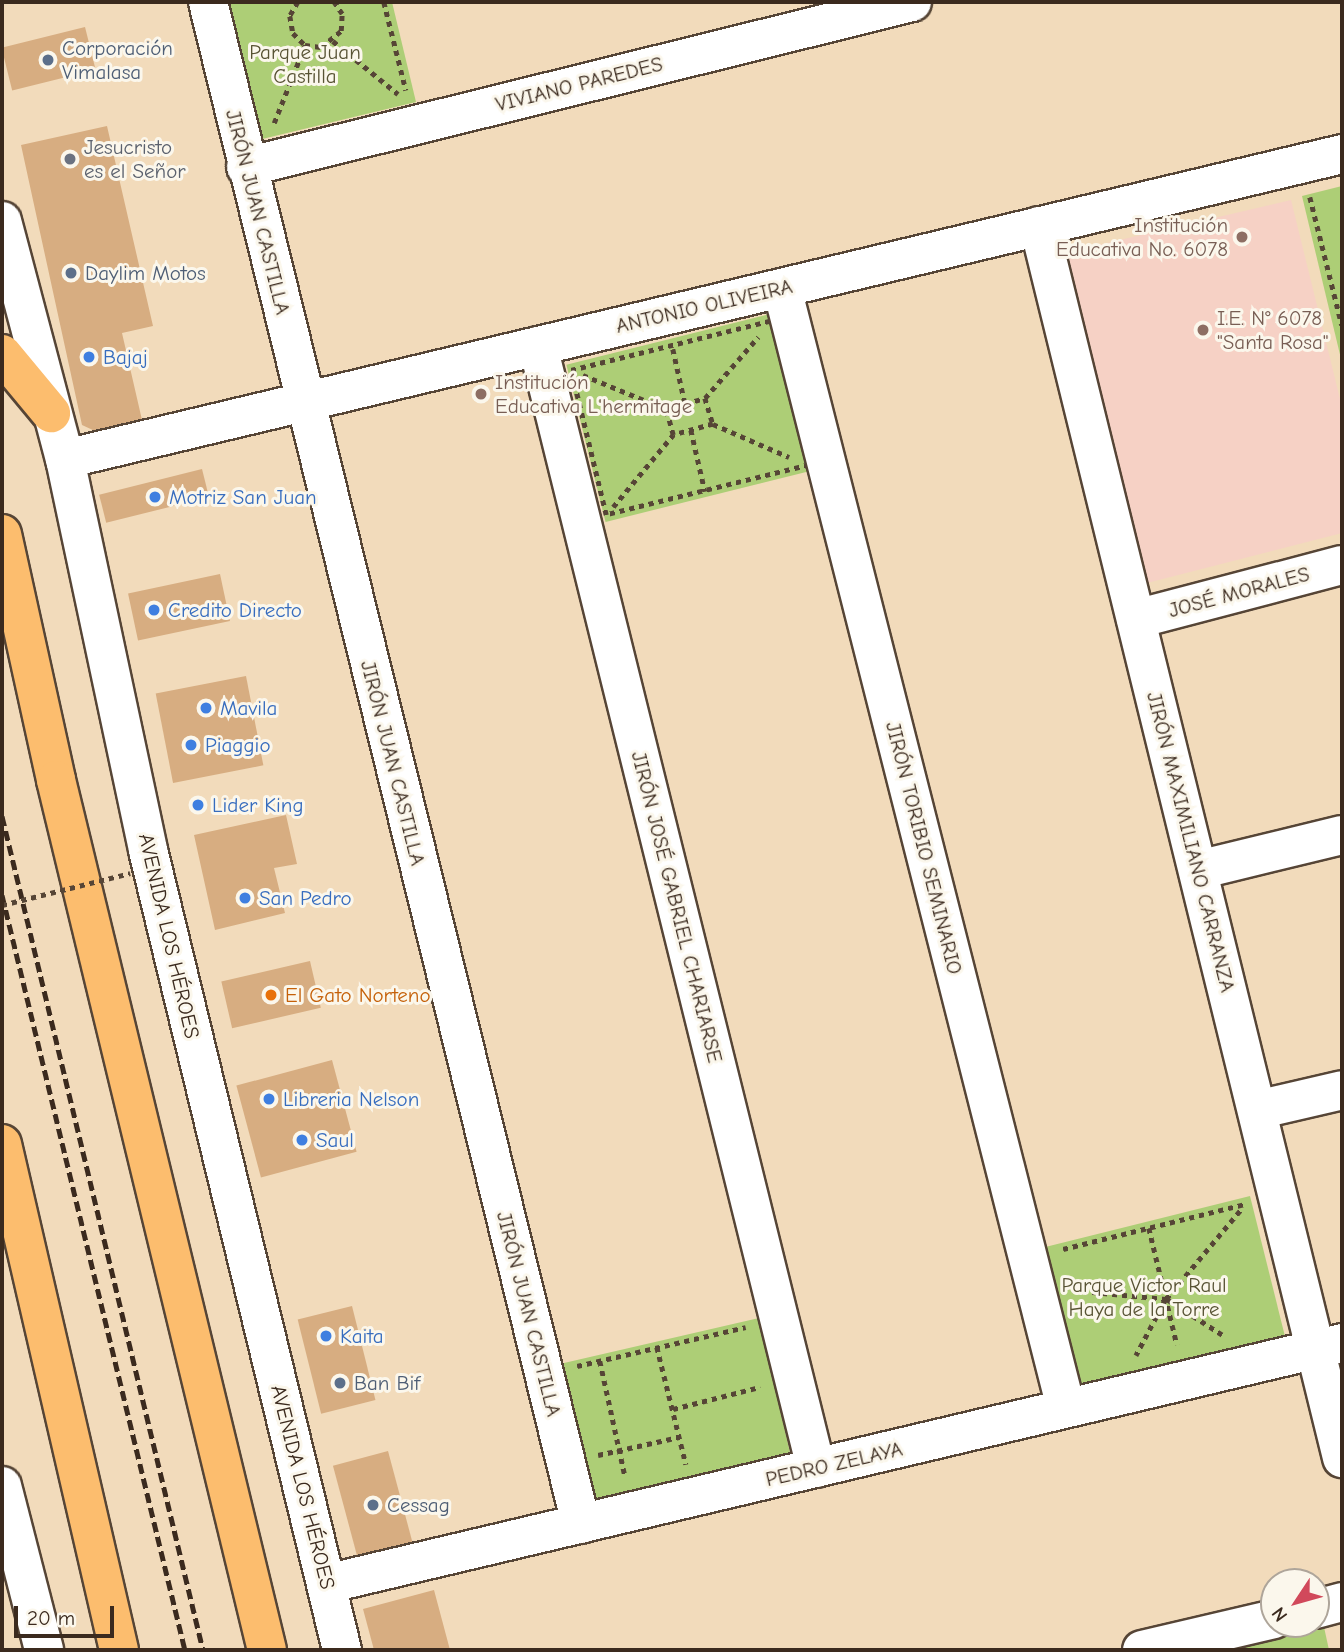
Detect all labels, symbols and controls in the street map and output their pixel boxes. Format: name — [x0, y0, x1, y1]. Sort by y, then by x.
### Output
place label: Corporación Vimalasa — [62, 35, 173, 85]
park label: Parque Juan Castilla — [249, 39, 361, 89]
street label: VIVIANO PAREDES — [493, 51, 665, 117]
marker: Corporación Vimalasa — [40, 52, 56, 68]
street label: JIRÓN JUAN CASTILLA — [220, 107, 296, 317]
place label: Jesucristo es el Señor — [84, 134, 186, 184]
marker: Jesucristo es el Señor — [62, 151, 78, 167]
place label: Institución Educativa No. 6078 — [1056, 212, 1228, 262]
marker: Institución Educativa No. 6078 — [1234, 229, 1250, 245]
place label: Daylim Motos — [85, 260, 206, 286]
marker: Daylim Motos — [63, 265, 79, 281]
street label: ANTONIO OLIVEIRA — [613, 273, 795, 339]
place label: I.E. N° 6078 "Santa Rosa" — [1217, 305, 1329, 355]
marker: I.E. N° 6078 "Santa Rosa" — [1195, 322, 1211, 338]
place label: Bajaj — [103, 344, 148, 370]
marker: Bajaj — [81, 349, 97, 365]
place label: Institución Educativa L'hermitage — [495, 369, 692, 419]
marker: Institución Educativa L'hermitage — [473, 386, 489, 402]
place label: Motriz San Juan — [169, 484, 317, 510]
marker: Motriz San Juan — [147, 489, 163, 505]
street label: JOSÉ MORALES — [1166, 561, 1312, 623]
place label: Credito Directo — [168, 597, 302, 623]
marker: Credito Directo — [146, 602, 162, 618]
street label: JIRÓN JUAN CASTILLA — [355, 658, 431, 868]
street label: JIRÓN MAXIMILIANO CARRANZA — [1141, 689, 1241, 995]
place label: Mavila — [220, 695, 277, 721]
marker: Mavila — [198, 700, 214, 716]
street label: JIRÓN TORIBIO SEMINARIO — [880, 719, 968, 977]
place label: Piaggio — [205, 732, 270, 758]
marker: Piaggio — [183, 737, 199, 753]
street label: JIRÓN JOSÉ GABRIEL CHARIARSE — [626, 749, 728, 1065]
place label: Lider King — [212, 792, 304, 818]
marker: Lider King — [190, 797, 206, 813]
street label: AVENIDA LOS HÉROES — [133, 831, 205, 1041]
place label: San Pedro — [259, 885, 352, 911]
marker: San Pedro — [237, 890, 253, 906]
place label: El Gato Norteno — [285, 982, 431, 1008]
marker: El Gato Norteno — [263, 987, 279, 1003]
place label: Libreria Nelson — [283, 1086, 419, 1112]
marker: Libreria Nelson — [261, 1091, 277, 1107]
place label: Saul — [316, 1127, 354, 1153]
marker: Saul — [294, 1132, 310, 1148]
street label: JIRÓN JUAN CASTILLA — [491, 1209, 567, 1419]
park label: Parque Victor Raul Haya de la Torre — [1061, 1272, 1227, 1322]
place label: Kaita — [340, 1323, 384, 1349]
marker: Kaita — [318, 1328, 334, 1344]
place label: Ban Bif — [354, 1370, 420, 1396]
marker: Ban Bif — [332, 1375, 348, 1391]
street label: AVENIDA LOS HÉROES — [265, 1382, 341, 1592]
street label: PEDRO ZELAYA — [763, 1436, 905, 1492]
place label: Cessag — [387, 1492, 450, 1518]
marker: Cessag — [365, 1497, 381, 1513]
north arrow — [1260, 1568, 1330, 1638]
scale bar — [18, 1592, 117, 1636]
text: N — [1267, 1603, 1292, 1626]
text: 20 m — [27, 1606, 75, 1630]

